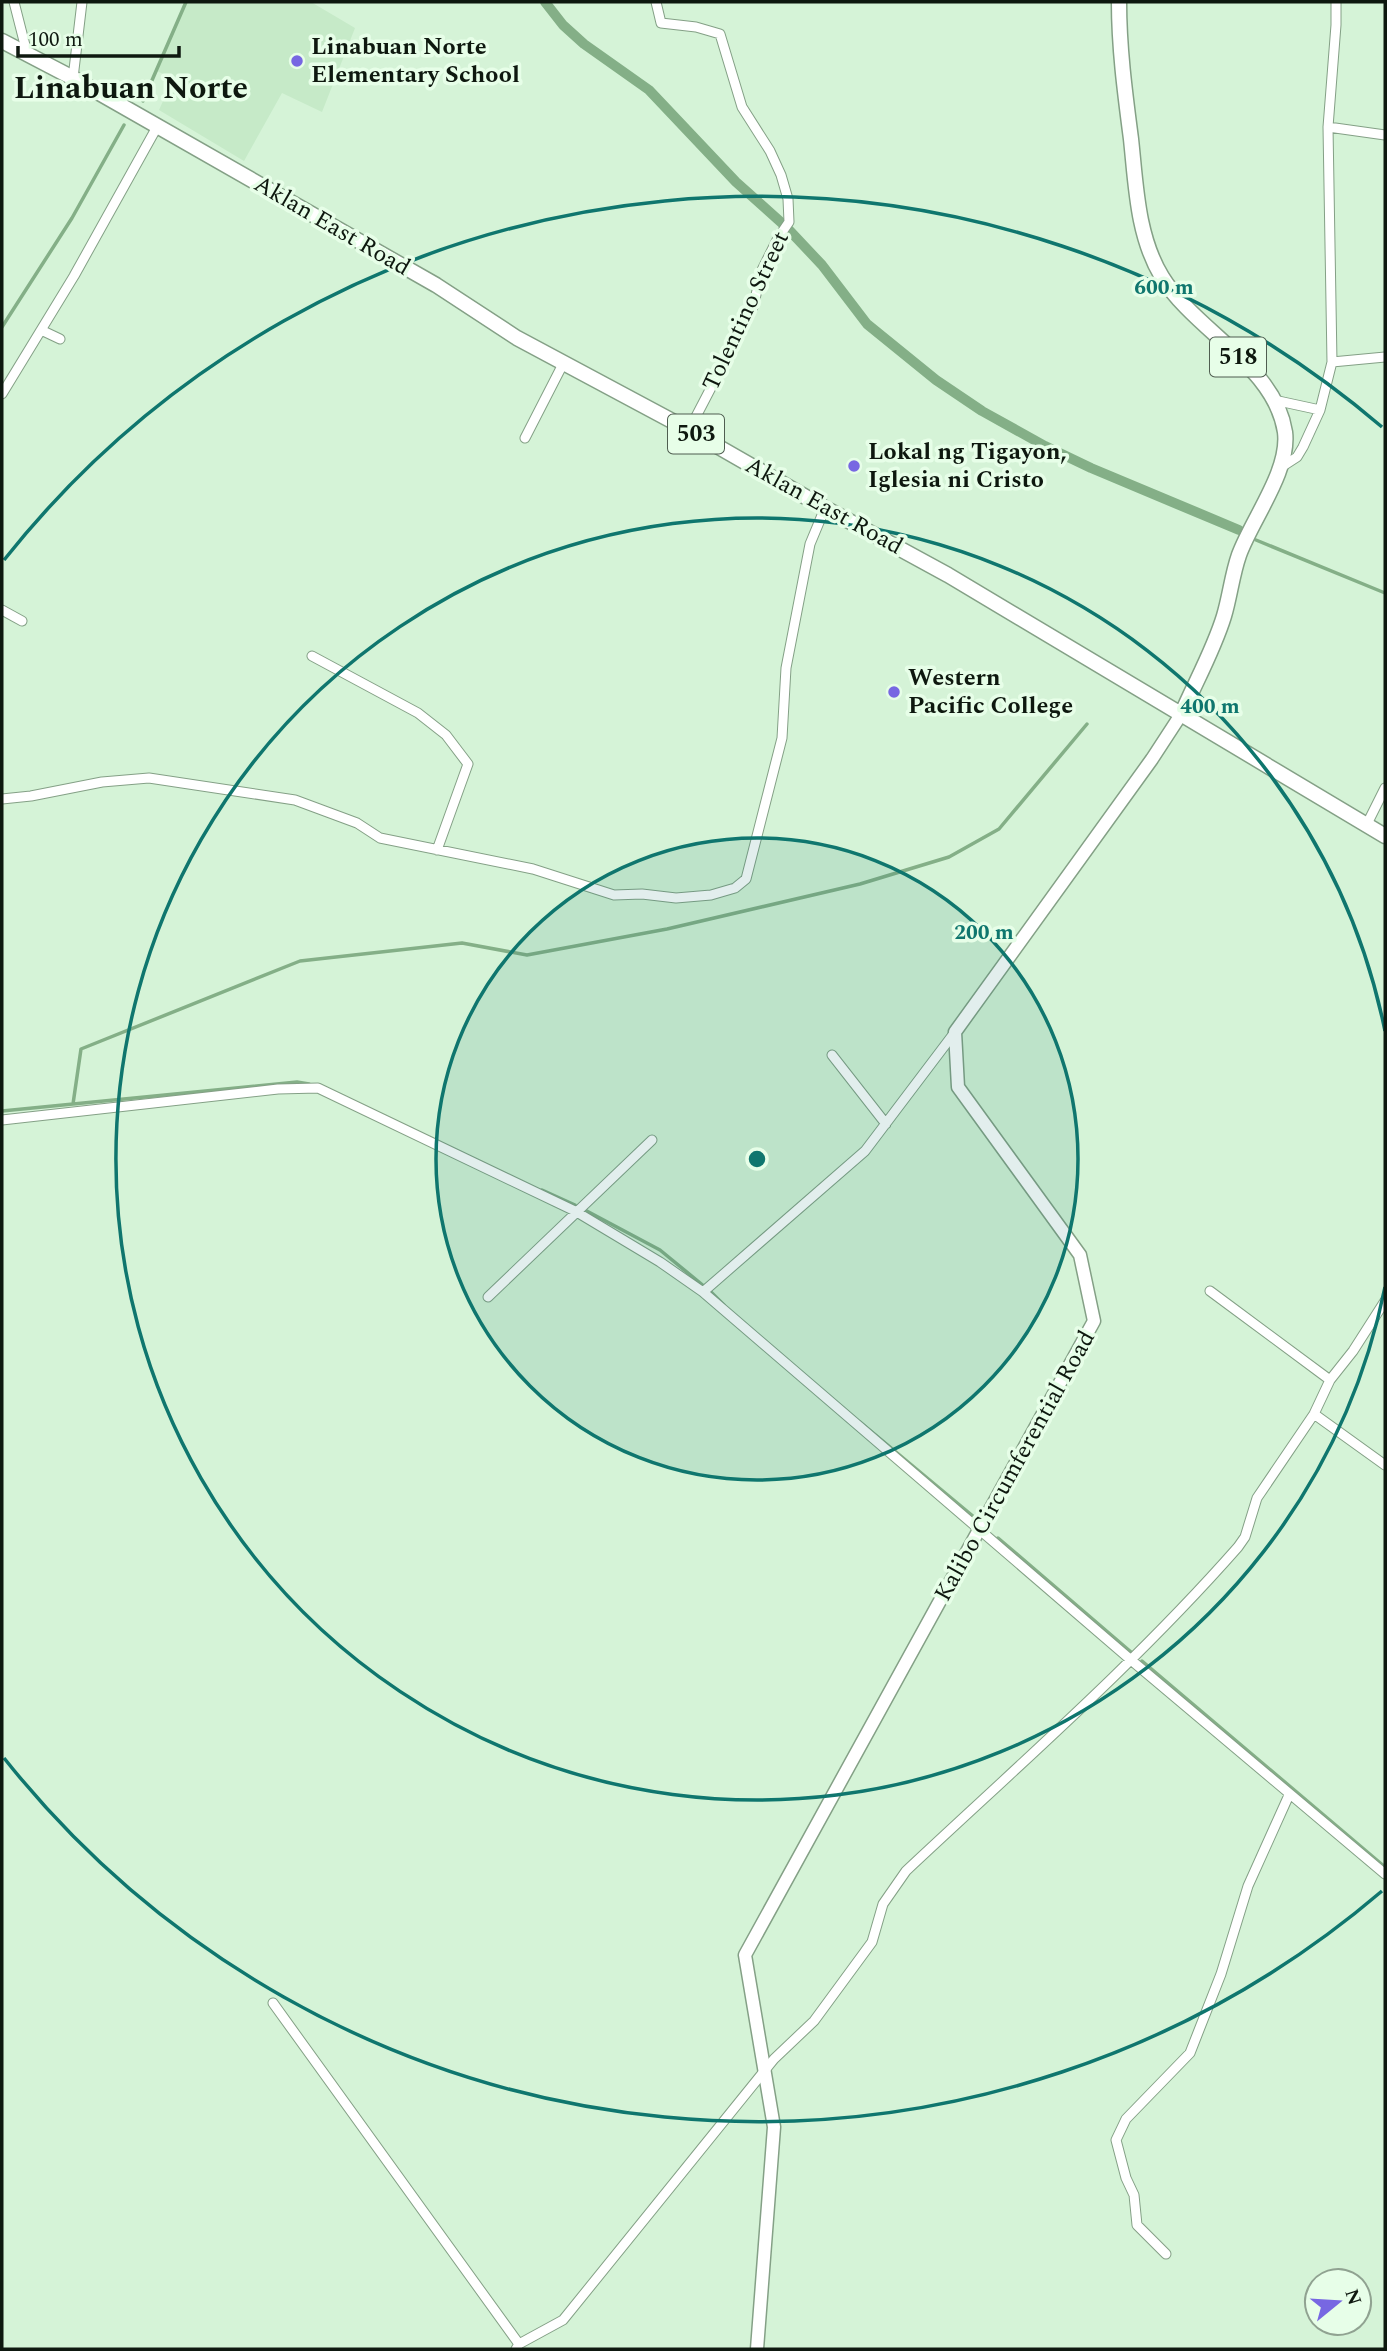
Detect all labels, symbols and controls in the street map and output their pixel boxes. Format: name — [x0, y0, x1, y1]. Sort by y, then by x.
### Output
scale bar — [18, 14, 178, 58]
text: 100 m — [28, 24, 83, 56]
place label: Linabuan Norte Elementary School — [311, 29, 520, 93]
marker: Linabuan Norte Elementary School — [289, 53, 305, 69]
district label: Linabuan Norte — [14, 64, 248, 113]
street label: Aklan East Road — [247, 166, 417, 286]
street label: Tolentino Street — [693, 225, 799, 397]
text: 600 m — [1134, 272, 1194, 304]
road number: 518 — [1210, 338, 1266, 376]
road number: 503 — [668, 414, 724, 454]
place label: Lokal ng Tigayon, Iglesia ni Cristo — [868, 434, 1067, 498]
street label: Aklan East Road — [738, 448, 910, 564]
marker: Lokal ng Tigayon, Iglesia ni Cristo — [846, 458, 862, 474]
place label: Western Pacific College — [908, 660, 1073, 724]
marker: Western Pacific College — [886, 684, 902, 700]
text: 400 m — [1180, 691, 1240, 723]
text: 200 m — [954, 917, 1014, 949]
centre of rings — [745, 1147, 769, 1171]
street label: Kalibo Circumferential Road — [925, 1324, 1105, 1608]
north arrow — [1303, 2267, 1373, 2337]
text: N — [1337, 2285, 1369, 2309]

